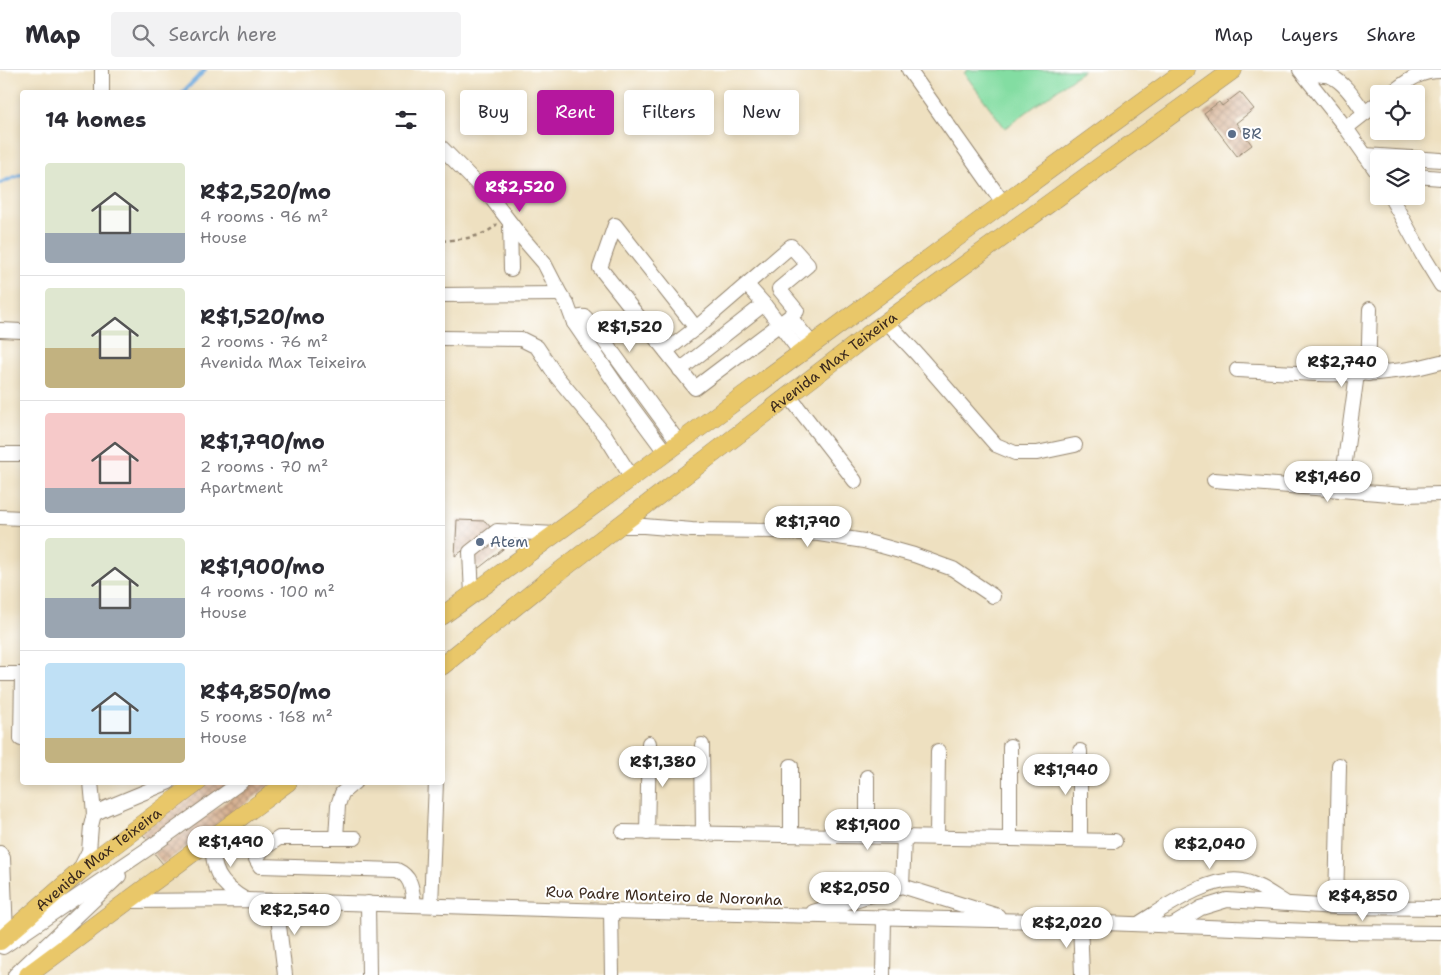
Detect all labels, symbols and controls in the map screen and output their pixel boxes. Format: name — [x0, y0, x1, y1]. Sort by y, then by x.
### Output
search box — [111, 12, 461, 57]
text: Map — [25, 19, 81, 51]
icon: search — [129, 21, 157, 49]
text: Search here — [169, 22, 277, 47]
text: Map — [1215, 23, 1253, 47]
text: Layers — [1281, 23, 1338, 47]
text: Share — [1366, 23, 1416, 47]
map controls — [1370, 85, 1425, 205]
button: locate — [1370, 85, 1425, 140]
chip: Buy — [460, 90, 527, 135]
chip: Rent — [537, 90, 614, 135]
chip: Filters — [624, 90, 714, 135]
chip: New — [724, 90, 799, 135]
text: 14 homes — [45, 106, 146, 134]
icon: filters — [392, 106, 420, 134]
place label: BR — [1242, 124, 1262, 144]
marker: BR — [1226, 128, 1238, 140]
button: layers — [1370, 150, 1425, 205]
pin: R$2,520 — [474, 170, 566, 213]
text: R$2,520 — [485, 176, 555, 197]
text: R$2,520/mo — [200, 178, 331, 206]
icon: home — [85, 183, 145, 243]
text: 4 rooms · 96 m² — [200, 206, 328, 227]
text: House — [200, 227, 247, 248]
text: R$1,520/mo — [200, 303, 325, 331]
street label: Avenida Max Teixeira — [765, 307, 902, 417]
icon: home — [85, 308, 145, 368]
pin: R$1,520 — [584, 310, 676, 353]
text: R$1,520 — [598, 316, 662, 337]
text: 2 rooms · 76 m² — [200, 331, 328, 352]
pin: R$2,740 — [1296, 346, 1388, 388]
text: R$2,740 — [1307, 351, 1377, 372]
text: Avenida Max Teixeira — [200, 352, 366, 373]
text: R$1,790/mo — [200, 428, 325, 456]
icon: home — [85, 433, 145, 493]
text: 2 rooms · 70 m² — [200, 456, 328, 477]
pin: R$1,460 — [1282, 460, 1374, 503]
text: R$1,460 — [1295, 466, 1361, 487]
text: Apartment — [200, 477, 283, 498]
pin: R$1,790 — [762, 506, 854, 548]
text: R$1,790 — [776, 511, 840, 532]
place label: Atem — [490, 532, 528, 552]
marker: Atem — [474, 536, 486, 548]
text: R$1,900/mo — [200, 553, 325, 581]
icon: home — [85, 558, 145, 618]
text: 4 rooms · 100 m² — [200, 581, 335, 602]
text: House — [200, 602, 247, 623]
text: R$4,850/mo — [200, 678, 331, 706]
icon: home — [85, 683, 145, 743]
text: 5 rooms · 168 m² — [200, 706, 333, 727]
text: House — [200, 727, 247, 748]
pin: R$1,380 — [617, 746, 709, 788]
text: R$1,380 — [630, 751, 696, 772]
pin: R$1,940 — [1020, 754, 1112, 796]
text: R$1,940 — [1034, 759, 1098, 780]
street label: Avenida Max Teixeira — [31, 803, 166, 916]
pin: R$1,900 — [822, 808, 914, 851]
text: R$1,900 — [836, 814, 900, 835]
pin: R$1,490 — [185, 826, 277, 868]
pin: R$2,040 — [1164, 828, 1256, 870]
text: R$1,490 — [198, 831, 264, 852]
text: R$2,040 — [1174, 833, 1246, 854]
pin: R$2,050 — [809, 872, 901, 914]
text: R$2,050 — [820, 877, 890, 898]
pin: R$4,850 — [1317, 880, 1409, 922]
street label: Rua Padre Monteiro de Noronha — [545, 882, 783, 910]
text: R$4,850 — [1328, 885, 1398, 906]
pin: R$2,540 — [249, 894, 341, 936]
text: R$2,540 — [260, 899, 330, 920]
pin: R$2,020 — [1021, 906, 1113, 949]
text: R$2,020 — [1032, 912, 1102, 933]

